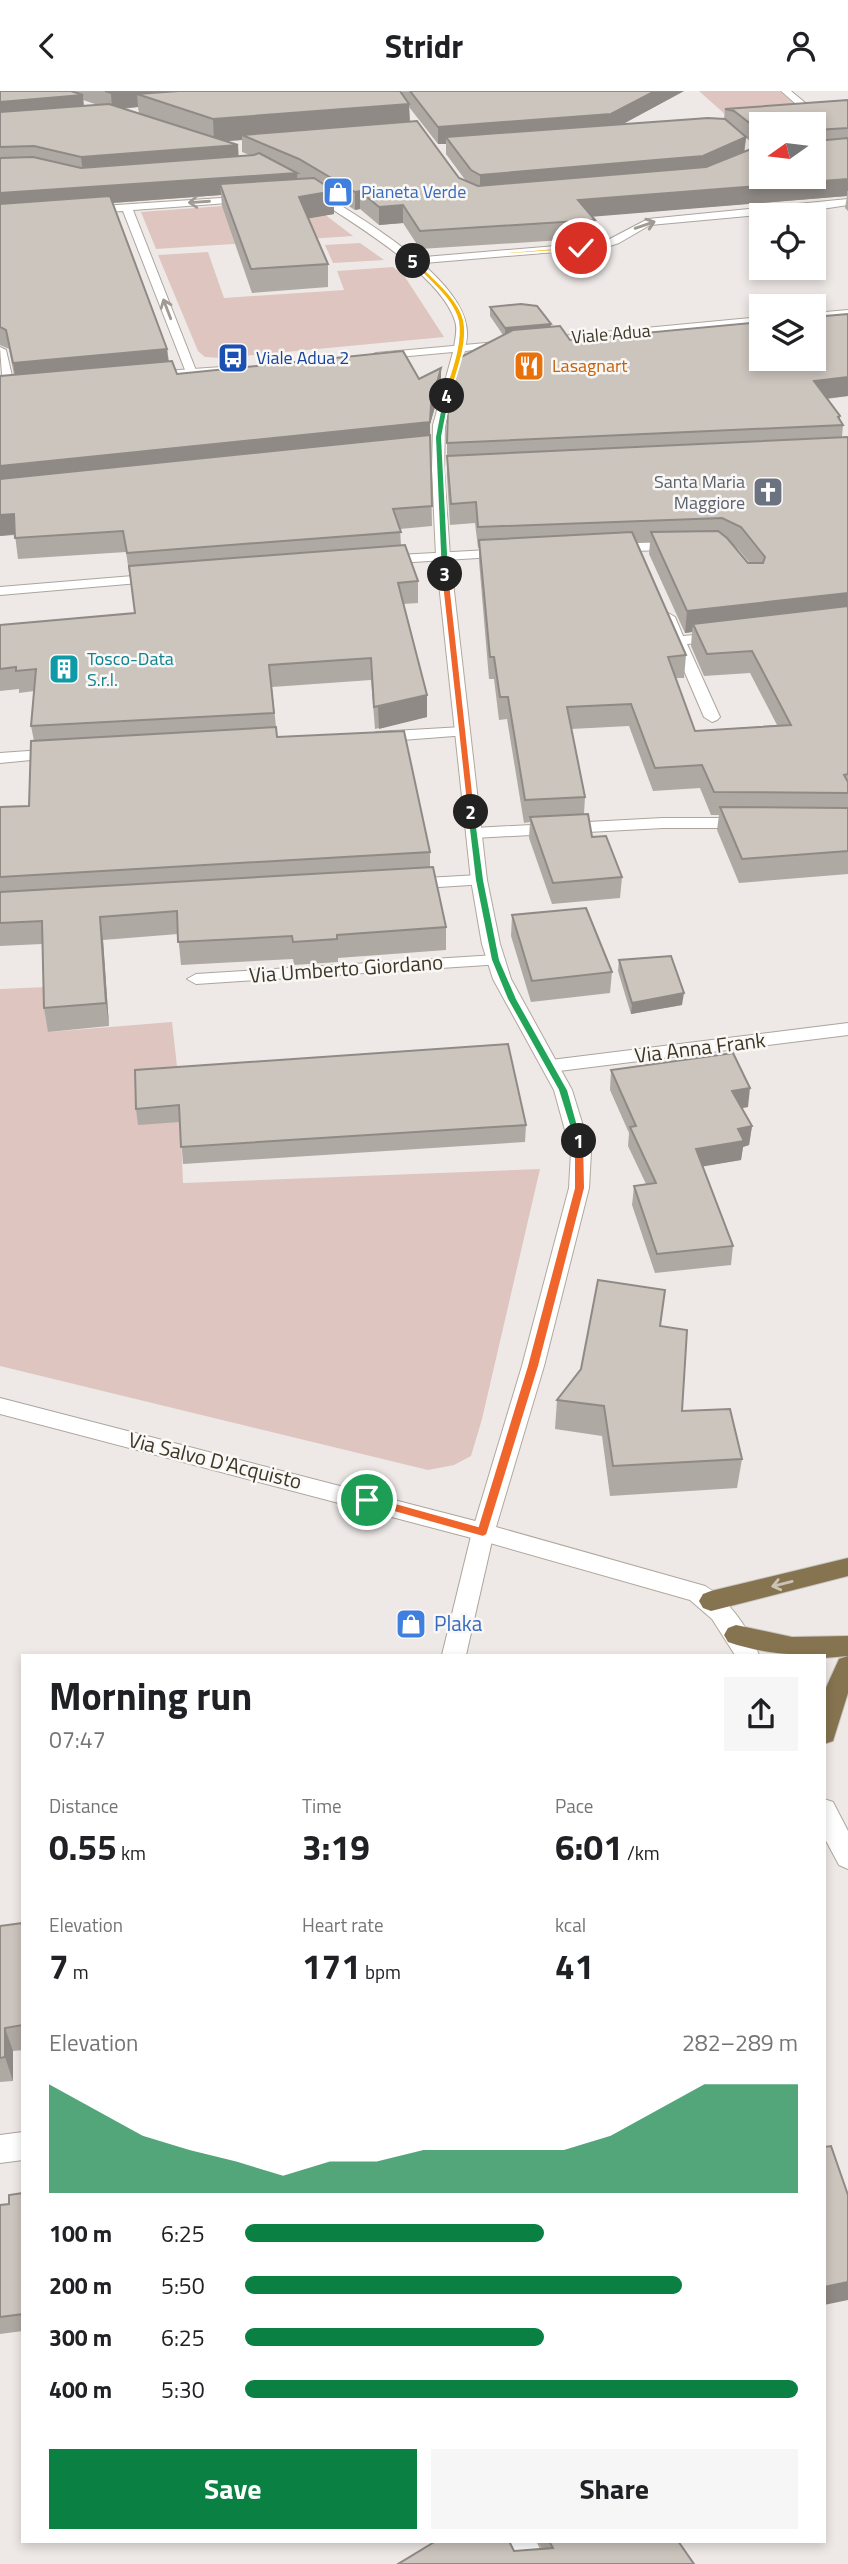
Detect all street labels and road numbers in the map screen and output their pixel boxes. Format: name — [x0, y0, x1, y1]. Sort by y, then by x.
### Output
street label: Viale Adua — [570, 317, 652, 350]
street label: Via Umberto Giordano — [248, 945, 444, 991]
street label: Via Anna Frank — [632, 1023, 767, 1071]
street label: Via Salvo D'Acquisto — [125, 1423, 305, 1497]

